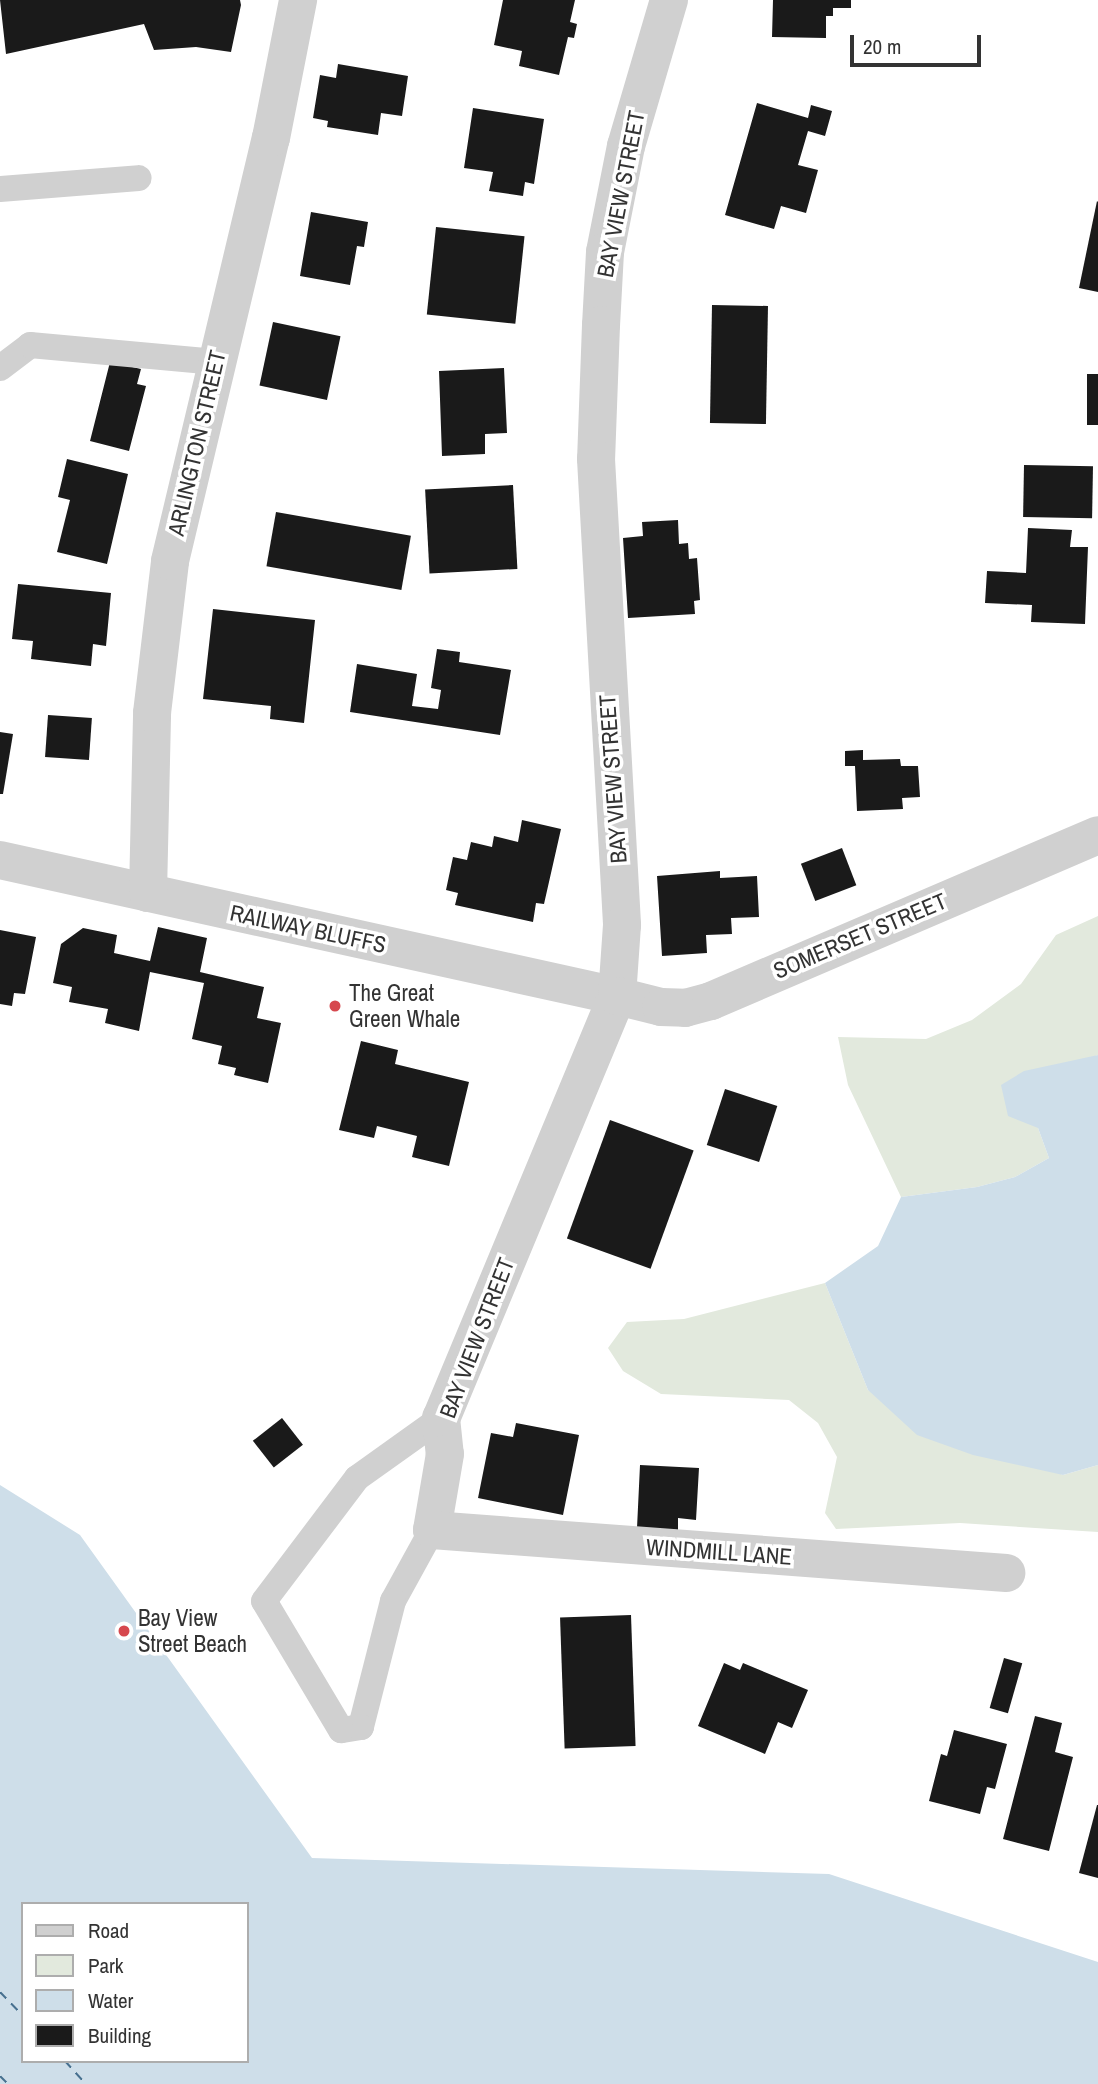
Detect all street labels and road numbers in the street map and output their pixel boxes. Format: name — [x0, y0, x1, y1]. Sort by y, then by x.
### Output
street label: BAY VIEW STREET — [591, 108, 651, 280]
street label: ARLINGTON STREET — [162, 348, 232, 538]
street label: BAY VIEW STREET — [593, 694, 633, 864]
street label: SOMERSET STREET — [769, 887, 951, 985]
street label: RAILWAY BLUFFS — [227, 899, 389, 959]
street label: BAY VIEW STREET — [434, 1254, 520, 1422]
street label: WINDMILL LANE — [645, 1533, 793, 1571]

